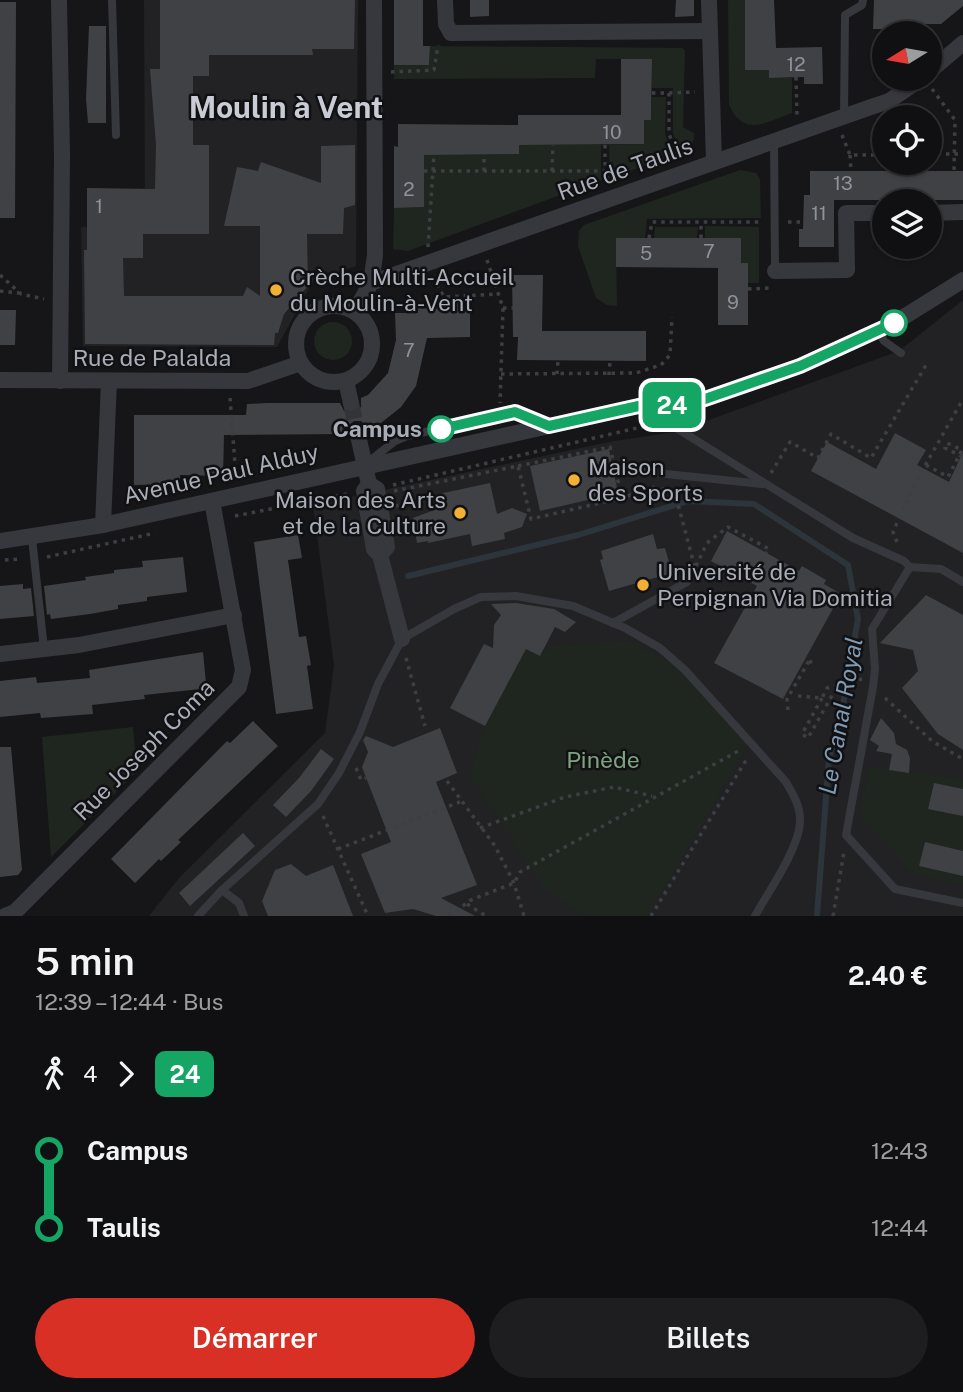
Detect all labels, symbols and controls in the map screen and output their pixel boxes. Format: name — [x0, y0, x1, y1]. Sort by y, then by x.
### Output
north arrow — [872, 21, 942, 91]
map controls — [872, 21, 942, 259]
house number: 12 — [786, 53, 806, 75]
district label: Moulin à Vent — [189, 89, 383, 125]
button: locate — [872, 105, 942, 175]
house number: 10 — [602, 121, 622, 143]
street label: Rue de Taulis — [554, 132, 696, 205]
house number: 13 — [833, 172, 853, 194]
house number: 2 — [403, 178, 415, 200]
button: layers — [872, 189, 942, 259]
house number: 1 — [95, 195, 103, 217]
house number: 11 — [811, 202, 827, 224]
house number: 7 — [703, 240, 715, 262]
house number: 5 — [640, 242, 652, 264]
place label: Crèche Multi-Accueil du Moulin-à-Vent — [290, 263, 515, 316]
marker: Crèche Multi-Accueil du Moulin-à-Vent — [268, 282, 284, 298]
house number: 9 — [727, 291, 739, 313]
unlabelled marker — [881, 310, 907, 336]
house number: 7 — [403, 339, 415, 361]
street label: Rue de Palalda — [73, 344, 231, 371]
line badge: 24 — [640, 382, 704, 428]
text: 24 — [657, 391, 687, 419]
place label: Campus — [332, 415, 422, 442]
marker: Campus — [428, 416, 454, 442]
street label: Avenue Paul Alduy — [121, 438, 321, 509]
place label: Maison des Sports — [588, 453, 703, 506]
marker: Maison des Sports — [566, 472, 582, 488]
place label: Maison des Arts et de la Culture — [275, 486, 446, 539]
marker: Maison des Arts et de la Culture — [452, 505, 468, 521]
place label: Université de Perpignan Via Domitia — [657, 558, 893, 611]
marker: Université de Perpignan Via Domitia — [635, 577, 651, 593]
water label: Le Canal Royal — [812, 635, 868, 797]
street label: Rue Joseph Coma — [68, 674, 220, 826]
park label: Pinède — [566, 746, 640, 773]
text: 5 min — [35, 939, 135, 984]
text: 2.40 € — [848, 960, 928, 991]
text: 12:39 – 12:44 · Bus — [35, 988, 223, 1015]
icon: walk — [35, 1055, 73, 1093]
icon: forward — [107, 1055, 145, 1093]
text: 4 — [83, 1060, 97, 1087]
text: 24 — [169, 1060, 200, 1088]
text: Campus — [87, 1135, 188, 1166]
text: 12:43 — [871, 1137, 928, 1164]
text: Taulis — [87, 1212, 161, 1243]
text: 12:44 — [871, 1214, 928, 1241]
button: Démarrer — [35, 1298, 475, 1378]
button: Billets — [489, 1298, 928, 1378]

